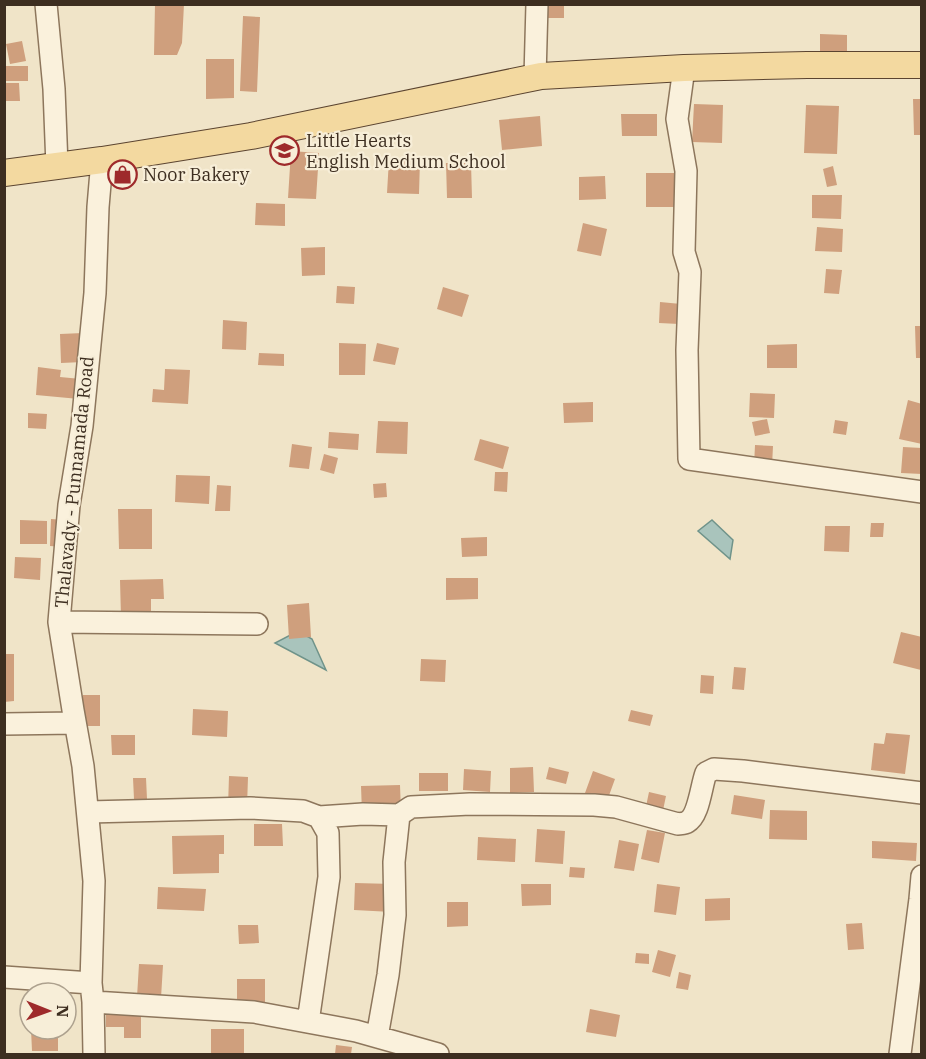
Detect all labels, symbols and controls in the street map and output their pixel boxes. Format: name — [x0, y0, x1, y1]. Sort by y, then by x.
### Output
place label: Little Hearts English Medium School — [306, 129, 506, 173]
school or university icon: Little Hearts English Medium School — [269, 134, 301, 166]
shop icon: Noor Bakery — [106, 158, 138, 190]
place label: Noor Bakery — [143, 163, 250, 186]
street label: Thalavady - Punnamada Road — [49, 355, 99, 609]
north arrow — [18, 981, 78, 1041]
text: N — [53, 1005, 73, 1018]

